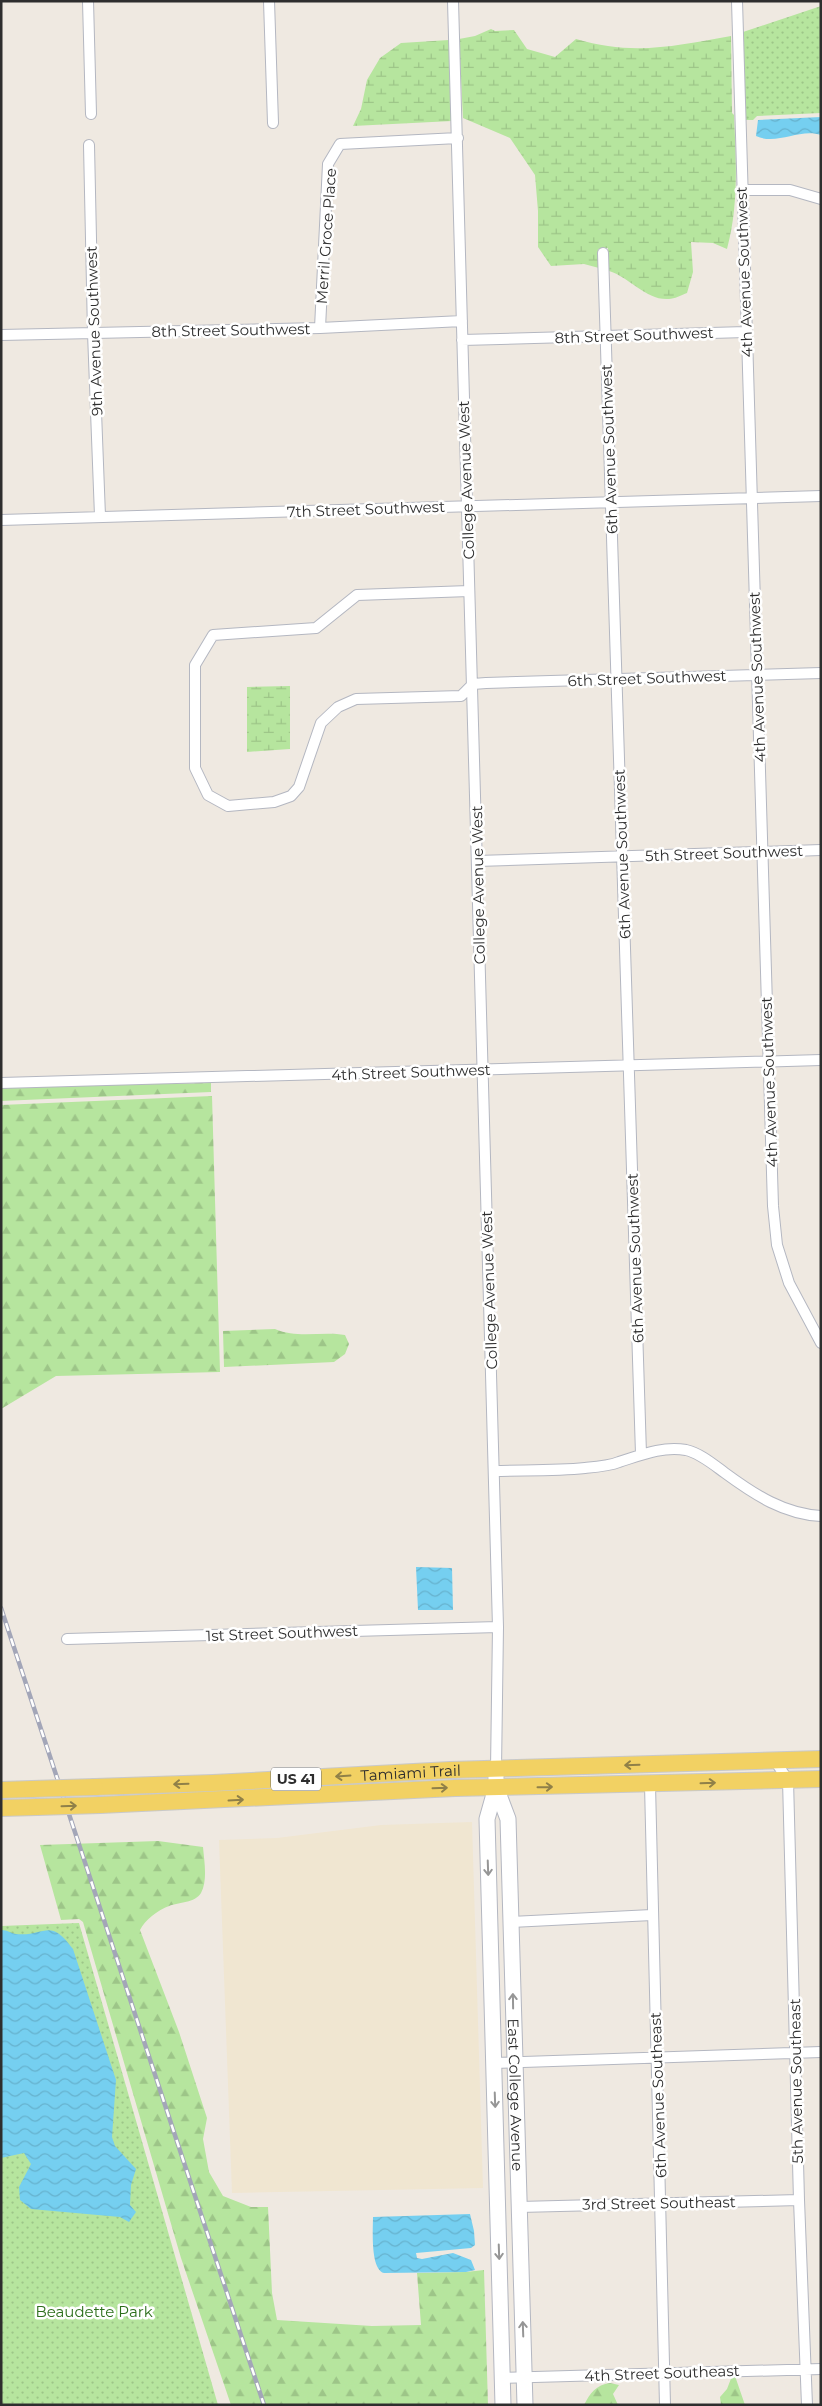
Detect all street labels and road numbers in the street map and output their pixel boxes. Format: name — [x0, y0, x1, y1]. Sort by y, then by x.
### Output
street label: Merril Groce Place — [312, 167, 340, 305]
street label: 4th Avenue Southwest — [732, 186, 756, 358]
street label: 9th Avenue Southwest — [82, 246, 106, 416]
street label: 8th Street Southwest — [151, 319, 311, 341]
street label: 8th Street Southwest — [554, 323, 714, 347]
street label: 6th Avenue Southwest — [597, 364, 621, 534]
street label: College Avenue West — [454, 400, 478, 560]
street label: 7th Street Southwest — [287, 497, 445, 521]
street label: 4th Avenue Southwest — [745, 591, 769, 763]
street label: 6th Street Southwest — [567, 666, 727, 690]
street label: 6th Avenue Southwest — [610, 769, 634, 939]
street label: College Avenue West — [467, 805, 489, 965]
street label: 5th Street Southwest — [645, 841, 803, 865]
street label: 4th Avenue Southwest — [757, 996, 781, 1168]
street label: 4th Street Southwest — [331, 1060, 491, 1084]
street label: 6th Avenue Southwest — [623, 1173, 647, 1343]
street label: College Avenue West — [477, 1210, 501, 1370]
street label: 1st Street Southwest — [206, 1621, 358, 1645]
street label: Tamiami Trail — [360, 1760, 461, 1784]
road number: US 41 — [271, 1768, 321, 1790]
street label: 5th Avenue Southeast — [785, 1998, 807, 2164]
street label: 6th Avenue Southeast — [646, 2012, 670, 2178]
street label: East College Avenue — [504, 2018, 528, 2171]
street label: 3rd Street Southeast — [582, 2192, 736, 2214]
street label: 4th Street Southeast — [584, 2361, 740, 2385]

